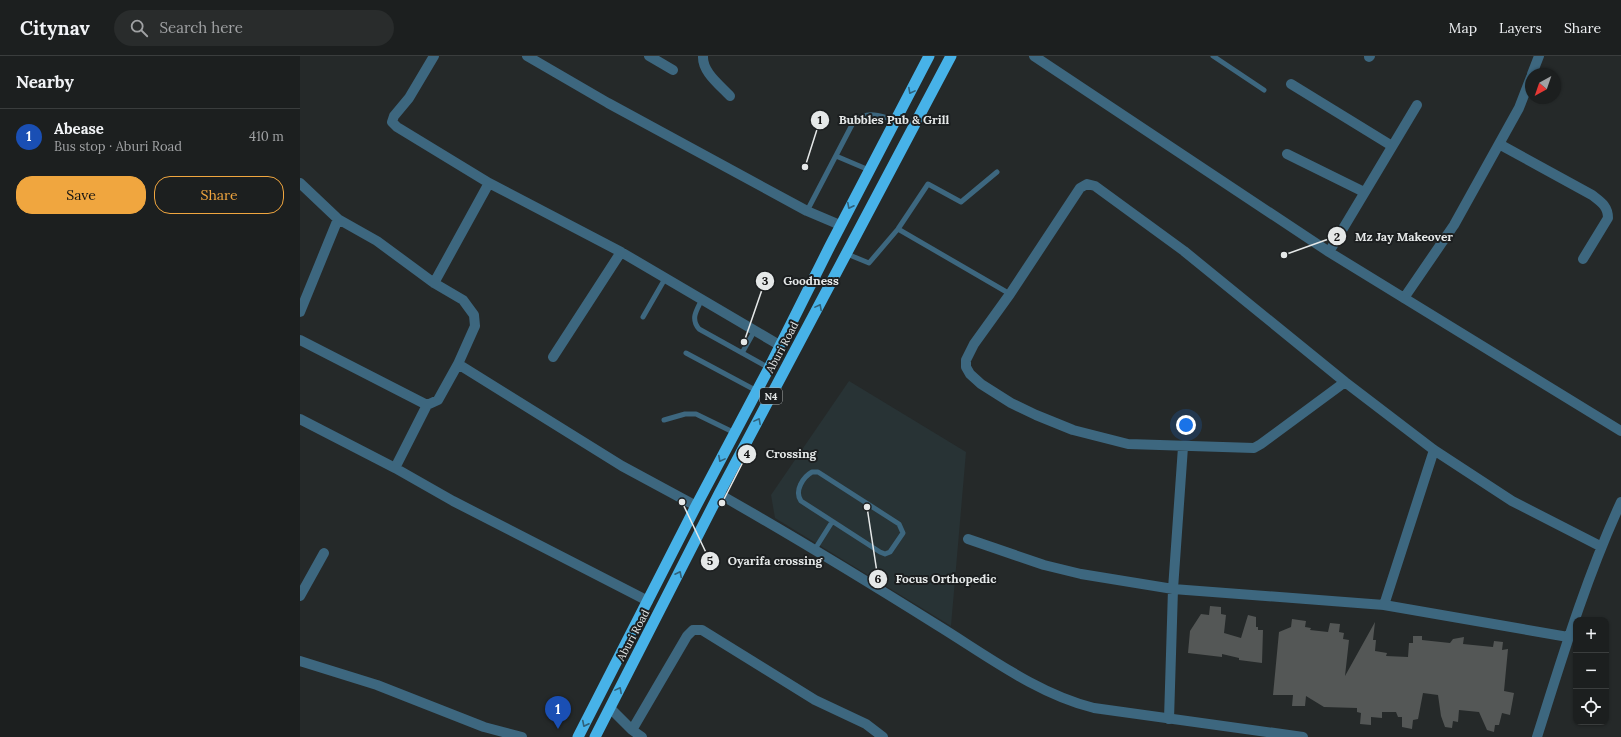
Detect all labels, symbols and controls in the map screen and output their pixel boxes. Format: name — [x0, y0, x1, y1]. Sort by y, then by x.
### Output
search box — [114, 10, 394, 46]
text: Citynav — [20, 16, 90, 40]
icon: search — [128, 17, 150, 39]
text: Search here — [160, 18, 243, 37]
text: Map — [1449, 19, 1477, 37]
text: Layers — [1499, 19, 1542, 37]
text: Share — [1564, 19, 1601, 37]
north arrow — [1525, 68, 1561, 104]
text: Nearby — [16, 71, 74, 93]
one-way arrow — [908, 87, 916, 94]
callout: Bubbles Pub & Grill — [810, 108, 957, 132]
text: 1 — [818, 112, 823, 127]
text: Bubbles Pub & Grill — [839, 112, 950, 127]
text: Abease — [54, 119, 104, 138]
text: 1 — [26, 128, 32, 145]
text: 410 m — [249, 128, 284, 145]
text: Bus stop · Aburi Road — [54, 138, 182, 155]
button: Save — [16, 176, 146, 214]
button: Share — [154, 176, 284, 214]
one-way arrow — [848, 202, 855, 209]
callout: Mz Jay Makeover — [1327, 224, 1461, 248]
text: 2 — [1334, 229, 1340, 244]
text: Mz Jay Makeover — [1355, 229, 1453, 244]
callout: Goodness — [755, 269, 846, 293]
text: 3 — [762, 273, 769, 288]
text: Goodness — [783, 273, 839, 288]
one-way arrow — [814, 303, 821, 311]
street label: Aburi Road — [762, 319, 802, 376]
road number: N4 — [760, 388, 782, 404]
your location — [1176, 415, 1196, 435]
one-way arrow — [753, 418, 760, 426]
callout: Crossing — [737, 442, 824, 466]
text: 4 — [744, 446, 751, 461]
text: Crossing — [766, 446, 818, 461]
one-way arrow — [719, 455, 726, 462]
callout: Oyarifa crossing — [700, 549, 830, 573]
text: 5 — [707, 553, 714, 568]
text: Oyarifa crossing — [728, 553, 824, 568]
callout: Focus Orthopedic — [868, 567, 1005, 591]
one-way arrow — [674, 571, 682, 579]
text: 6 — [875, 571, 882, 586]
text: Focus Orthopedic — [896, 571, 997, 586]
street label: Aburi Road — [613, 607, 653, 664]
map controls — [1573, 617, 1609, 725]
button: + — [1573, 617, 1609, 653]
button: − — [1573, 653, 1609, 689]
one-way arrow — [615, 687, 622, 694]
button: locate — [1573, 689, 1609, 725]
pin: 1 — [545, 696, 571, 729]
one-way arrow — [582, 719, 590, 727]

